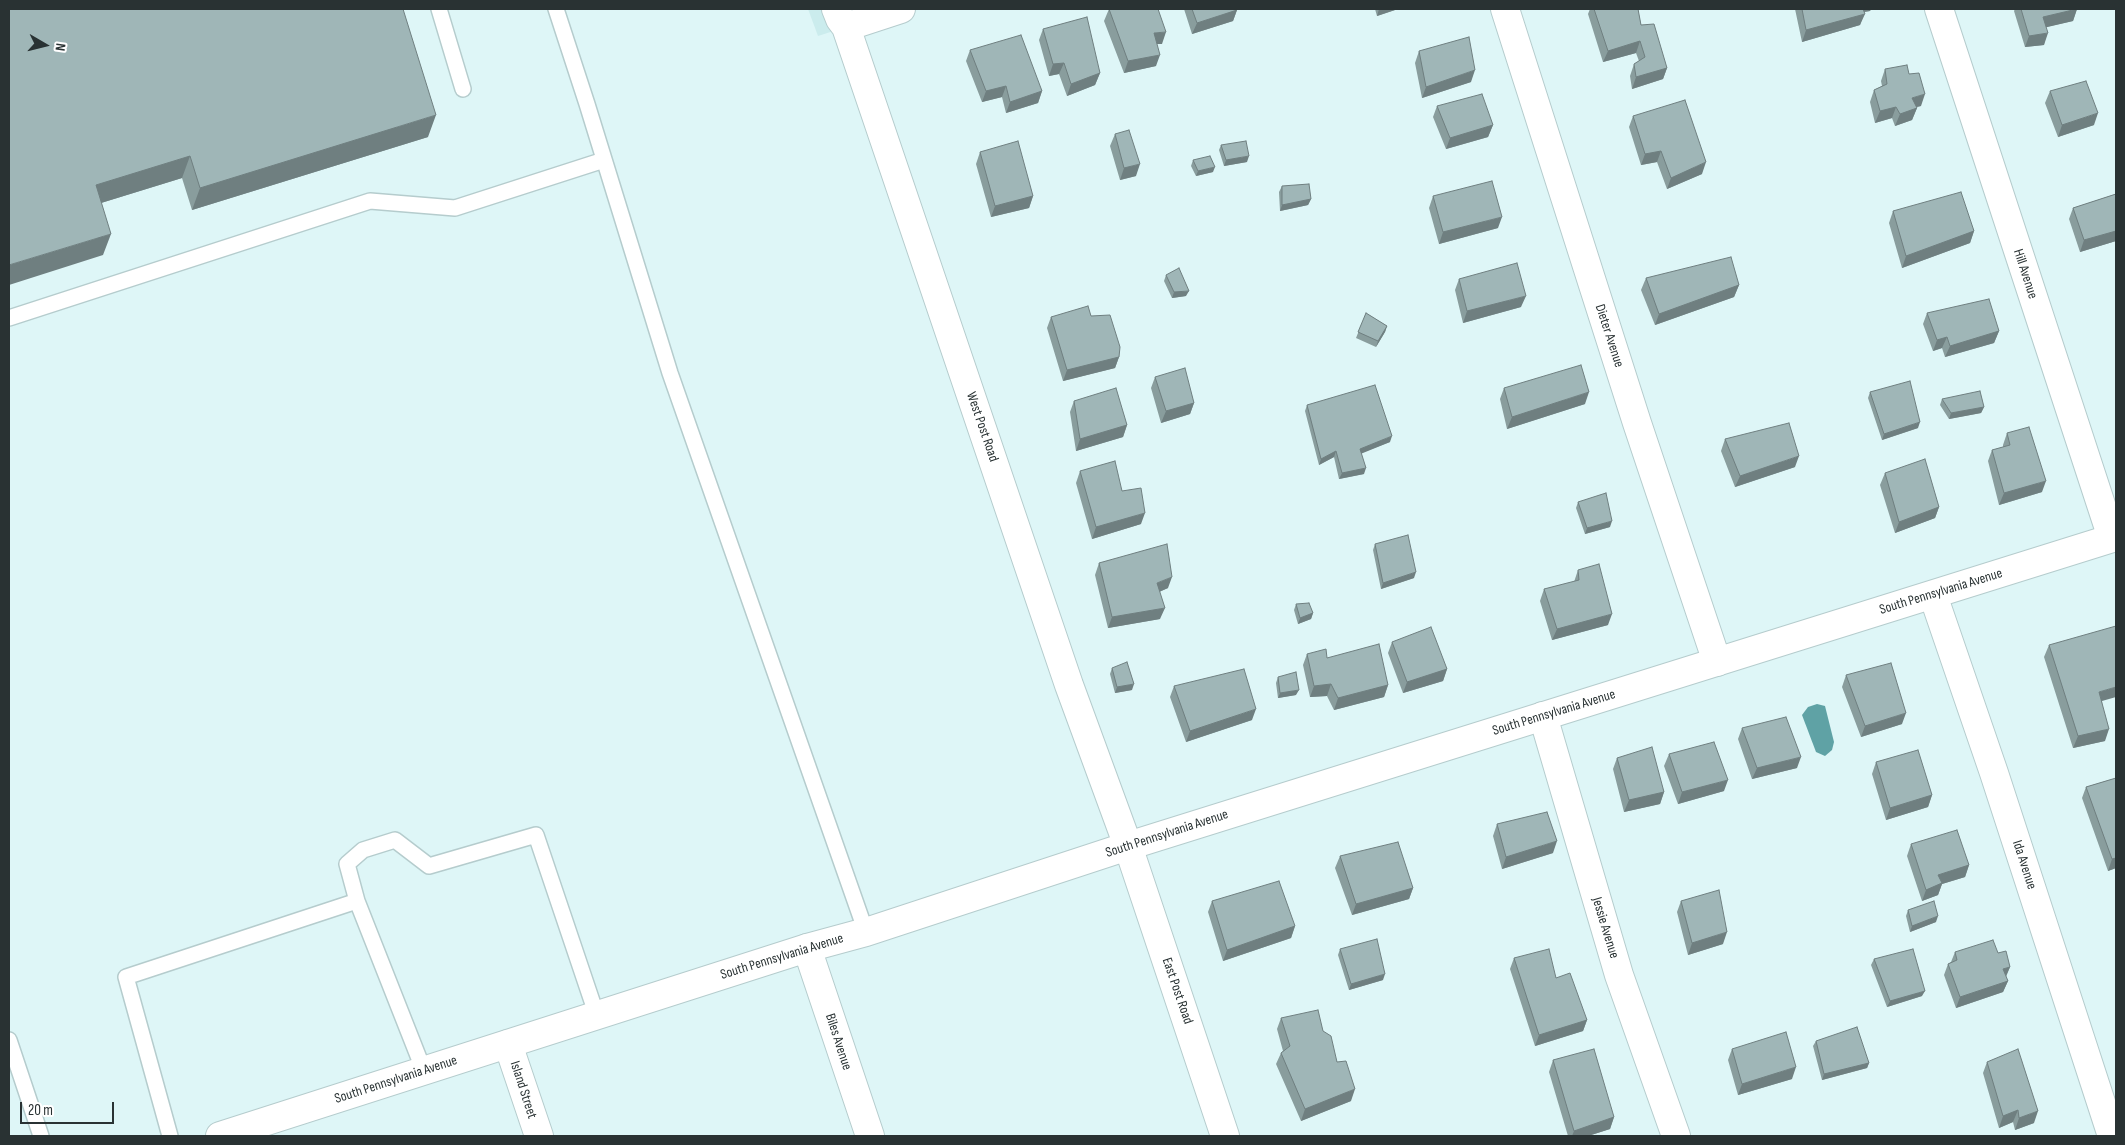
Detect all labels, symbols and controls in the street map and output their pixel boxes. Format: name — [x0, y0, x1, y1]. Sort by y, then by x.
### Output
north arrow — [20, 20, 70, 70]
text: N — [51, 42, 69, 52]
street label: Hill Avenue — [2009, 247, 2041, 301]
street label: Dieter Avenue — [1591, 302, 1627, 370]
street label: West Post Road — [962, 390, 1002, 464]
street label: South Pennsylvania Avenue — [1877, 565, 2005, 619]
street label: South Pennsylvania Avenue — [1490, 686, 1618, 740]
street label: South Pennsylvania Avenue — [1104, 806, 1230, 862]
street label: Ida Avenue — [2008, 838, 2040, 892]
street label: Jessie Avenue — [1588, 895, 1622, 961]
street label: South Pennsylvania Avenue — [718, 930, 846, 984]
street label: East Post Road — [1158, 956, 1196, 1026]
street label: Biles Avenue — [821, 1012, 855, 1072]
street label: South Pennsylvania Avenue — [333, 1052, 459, 1108]
street label: Island Street — [506, 1059, 540, 1121]
scale bar — [22, 1092, 116, 1124]
text: 20 m — [28, 1101, 53, 1120]

